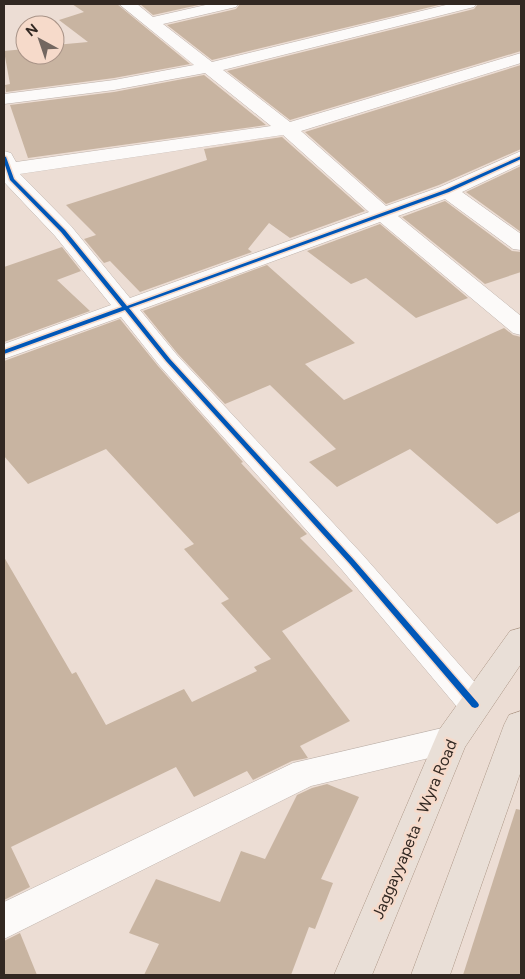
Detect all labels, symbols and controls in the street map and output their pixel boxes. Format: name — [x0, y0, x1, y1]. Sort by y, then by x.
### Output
north arrow — [15, 15, 65, 65]
text: N — [22, 20, 42, 40]
street label: Jaggayyapeta - Wyra Road — [368, 737, 461, 922]

